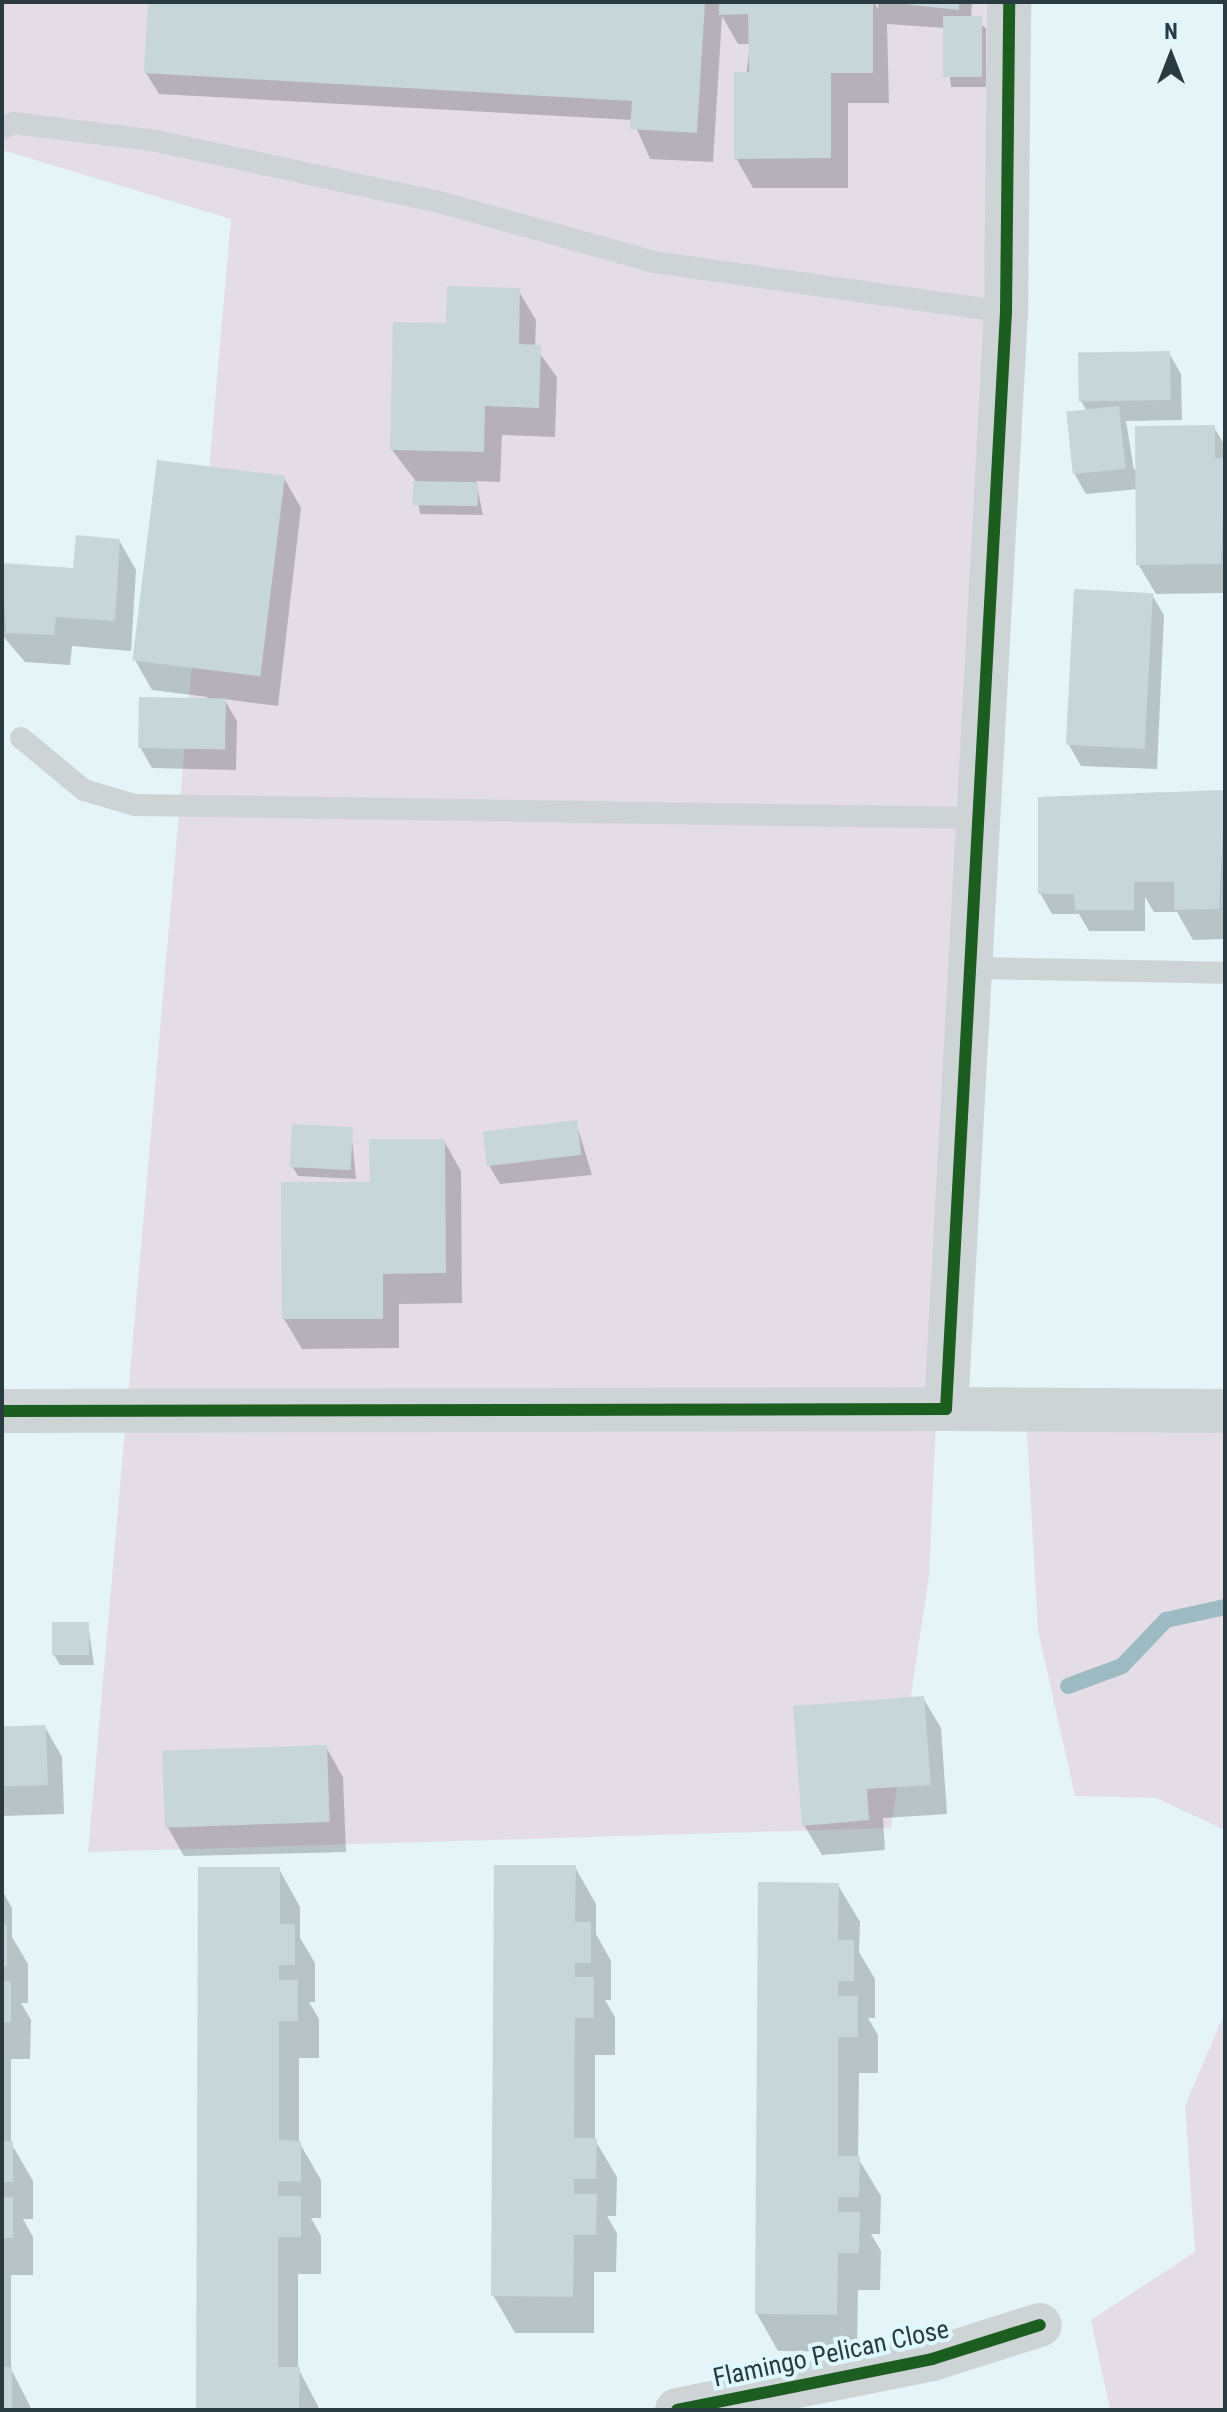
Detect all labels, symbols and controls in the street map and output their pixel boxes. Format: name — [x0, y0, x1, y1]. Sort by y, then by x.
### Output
north arrow — [1131, 16, 1211, 96]
text: N — [1164, 19, 1178, 44]
street label: Flamingo Pelican Close — [710, 2314, 952, 2394]

